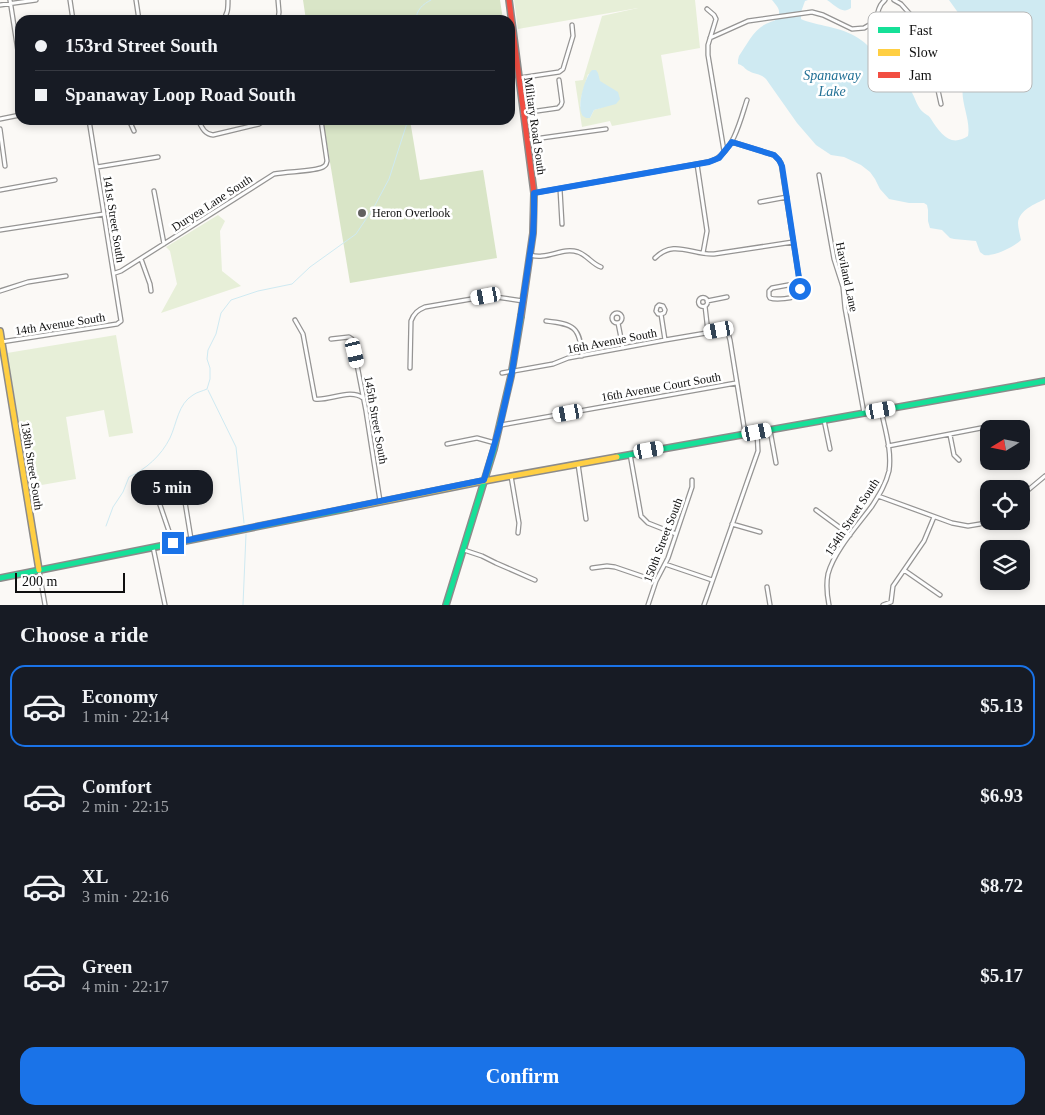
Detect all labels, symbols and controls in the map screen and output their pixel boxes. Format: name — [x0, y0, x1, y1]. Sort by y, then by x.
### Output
legend — [868, 12, 1032, 92]
text: Fast — [909, 23, 932, 38]
text: 153rd Street South — [65, 35, 218, 56]
text: Slow — [909, 45, 939, 60]
water label: Spanaway Lake — [803, 68, 862, 99]
text: Jam — [909, 68, 932, 83]
street label: Military Road South — [521, 76, 549, 176]
text: Spanaway Loop Road South — [65, 84, 296, 105]
street label: Duryea Lane South — [169, 172, 255, 234]
street label: 141st Street South — [100, 174, 128, 264]
place label: Heron Overlook — [372, 206, 450, 220]
marker: Heron Overlook — [356, 207, 368, 219]
street label: Haviland Lane — [833, 241, 861, 313]
route start — [789, 278, 811, 300]
car — [469, 286, 502, 306]
street label: 14th Avenue South — [14, 310, 106, 338]
car — [702, 320, 735, 340]
street label: 16th Avenue South — [566, 325, 658, 357]
car — [344, 337, 365, 369]
street label: 16th Avenue Court South — [600, 370, 722, 404]
street label: 145th Street South — [361, 375, 391, 465]
car — [864, 400, 897, 420]
car — [551, 403, 584, 423]
north arrow — [980, 420, 1030, 470]
map controls — [980, 420, 1030, 590]
street label: 138th Street South — [18, 421, 46, 511]
car — [740, 422, 773, 442]
car — [632, 440, 665, 460]
callout: 5 min — [132, 470, 214, 506]
street label: 154th Street South — [822, 476, 882, 558]
text: 5 min — [153, 479, 191, 496]
button: locate — [980, 480, 1030, 530]
street label: 150th Street South — [640, 496, 686, 584]
route end — [162, 532, 184, 554]
button: layers — [980, 540, 1030, 590]
scale bar — [15, 570, 125, 593]
text: 200 m — [22, 574, 57, 589]
text: Choose a ride — [20, 622, 148, 647]
icon: car — [22, 684, 67, 729]
text: Economy — [82, 686, 158, 707]
text: $5.13 — [980, 695, 1023, 716]
text: 1 min · 22:14 — [82, 708, 169, 725]
icon: car — [22, 774, 67, 819]
text: Comfort — [82, 776, 152, 797]
text: $6.93 — [980, 785, 1023, 806]
text: 2 min · 22:15 — [82, 798, 169, 815]
icon: car — [22, 864, 67, 909]
text: XL — [82, 866, 108, 887]
text: $8.72 — [980, 875, 1023, 896]
text: 3 min · 22:16 — [82, 888, 169, 905]
icon: car — [22, 954, 67, 999]
text: Green — [82, 956, 132, 977]
text: $5.17 — [980, 965, 1023, 986]
text: 4 min · 22:17 — [82, 978, 169, 995]
button: Confirm — [20, 1047, 1025, 1105]

